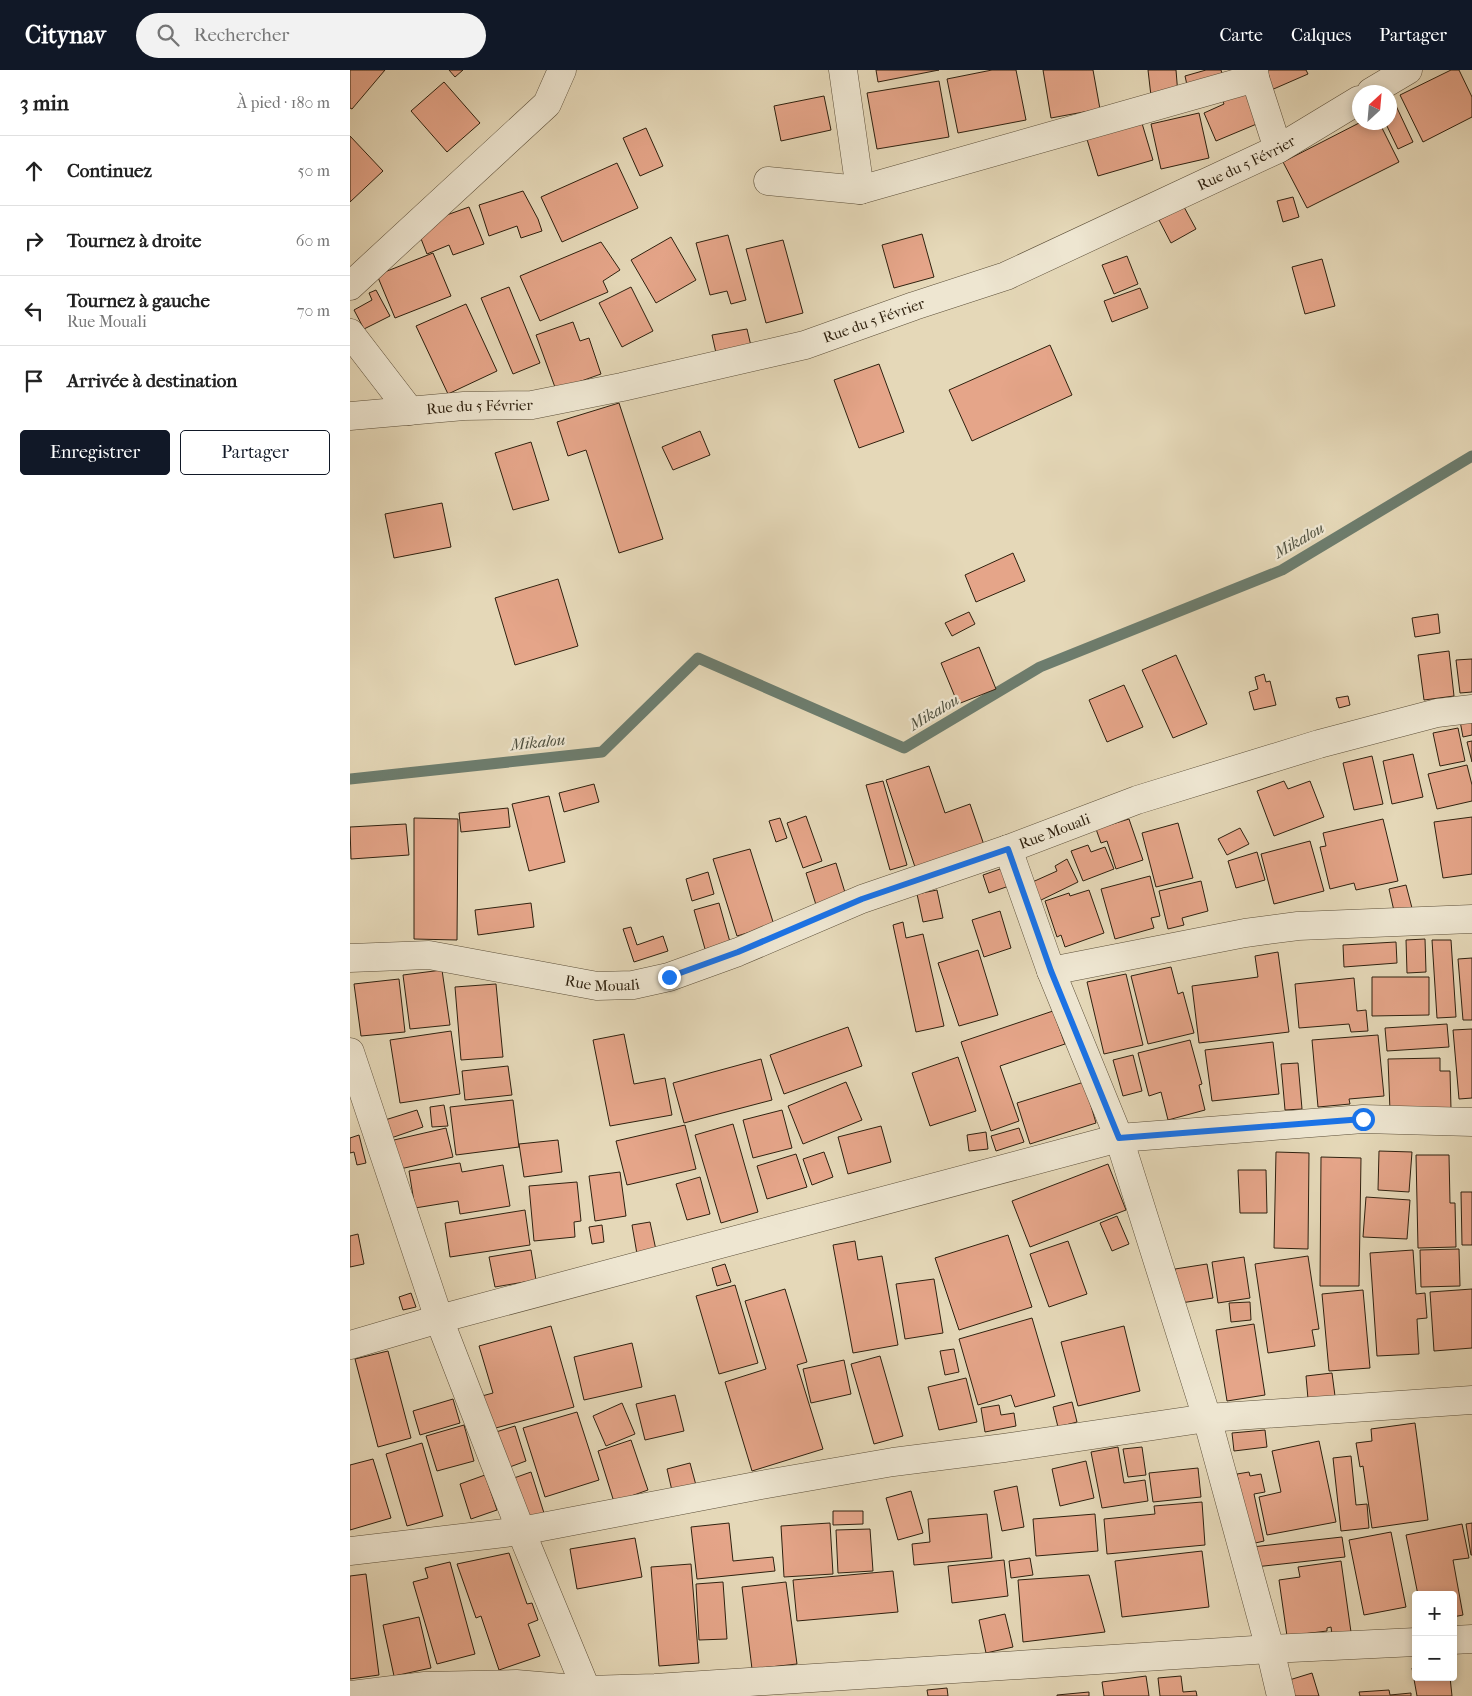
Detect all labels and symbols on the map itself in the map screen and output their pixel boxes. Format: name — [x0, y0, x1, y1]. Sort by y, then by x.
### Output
north arrow — [1352, 85, 1397, 130]
street label: Rue du 5 Février — [1194, 131, 1299, 194]
street label: Rue du 5 Février — [821, 294, 927, 347]
street label: Rue du 5 Février — [426, 396, 534, 418]
water label: Mikalou — [1270, 518, 1328, 562]
water label: Mikalou — [905, 690, 963, 735]
water label: Mikalou — [509, 730, 566, 754]
street label: Rue Mouali — [1016, 809, 1093, 853]
route end — [658, 966, 681, 989]
street label: Rue Mouali — [564, 971, 642, 995]
route start — [1352, 1108, 1375, 1131]

